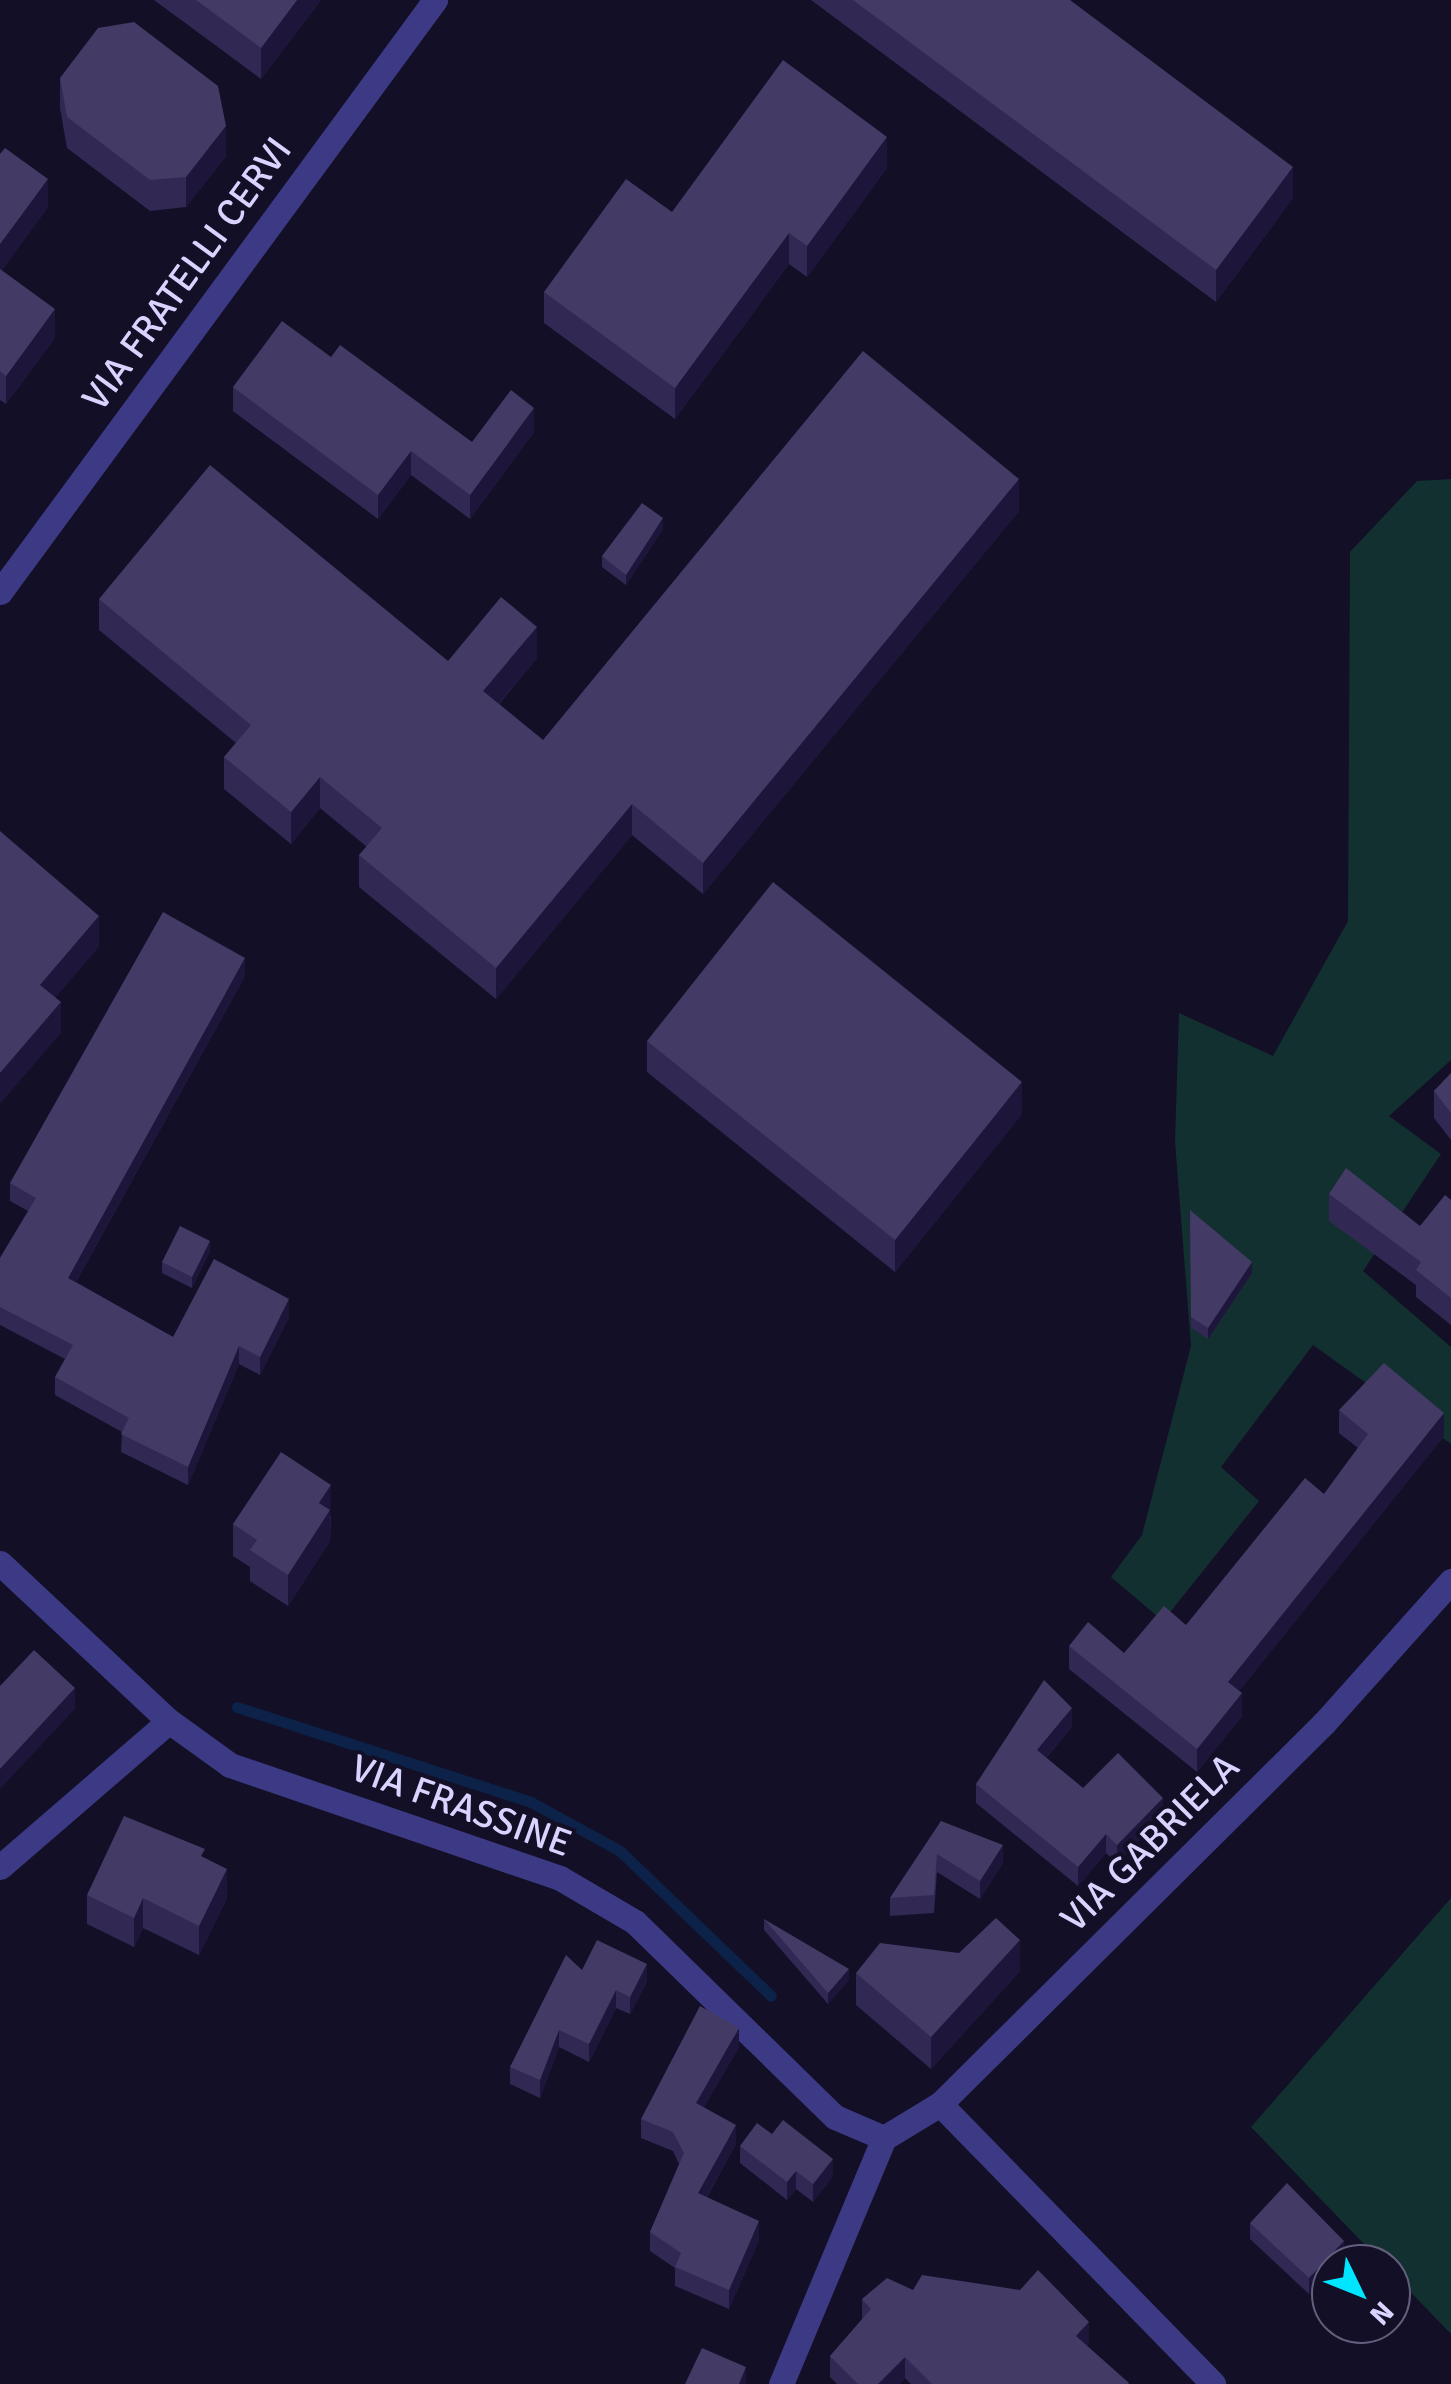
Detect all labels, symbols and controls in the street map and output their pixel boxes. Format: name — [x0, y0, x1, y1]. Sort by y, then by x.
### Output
street label: VIA FRATELLI CERVI — [73, 129, 301, 419]
street label: VIA GABRIELA — [1051, 1744, 1249, 1942]
street label: VIA FRASSINE — [345, 1745, 577, 1867]
north arrow — [1311, 2244, 1411, 2344]
text: N — [1362, 2294, 1401, 2332]

